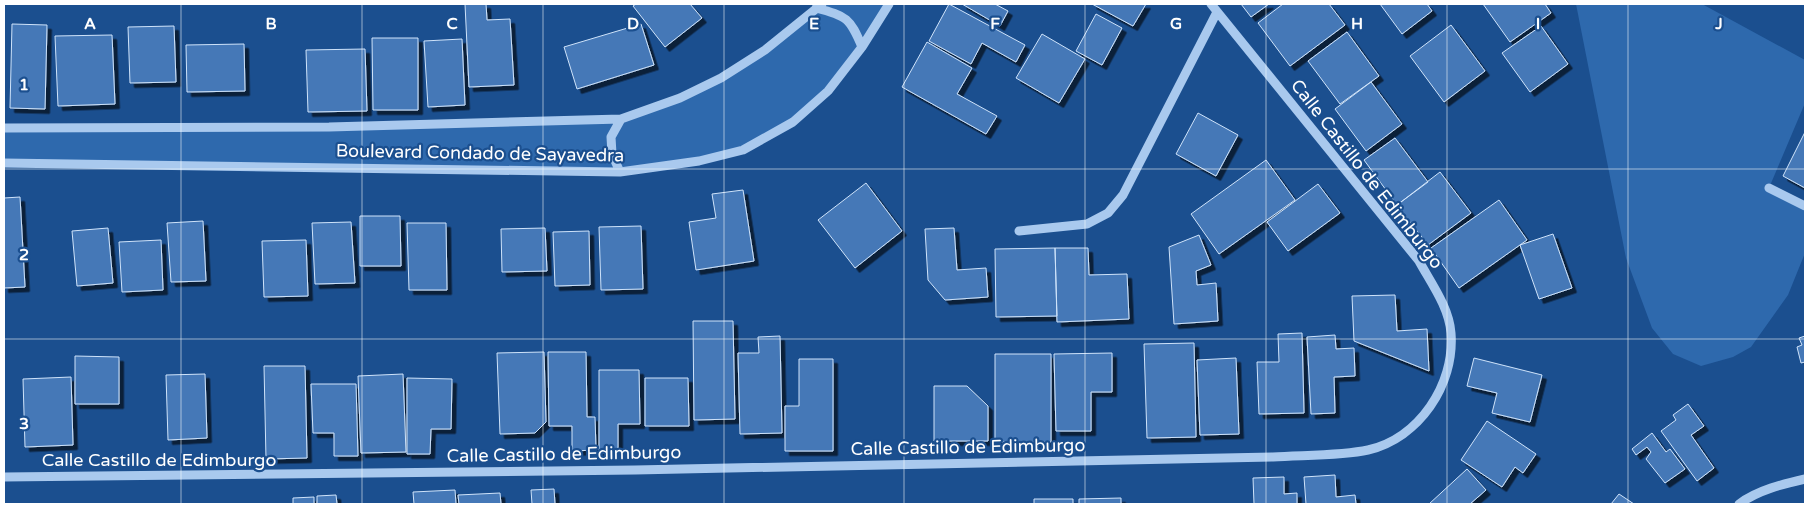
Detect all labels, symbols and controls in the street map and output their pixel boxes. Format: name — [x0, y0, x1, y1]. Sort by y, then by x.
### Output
text: A — [84, 14, 96, 34]
text: B — [265, 14, 277, 34]
text: C — [446, 14, 458, 34]
text: D — [627, 14, 639, 34]
text: E — [809, 14, 819, 34]
text: F — [990, 14, 1000, 34]
text: G — [1170, 14, 1182, 34]
text: H — [1351, 14, 1363, 34]
text: I — [1536, 14, 1540, 34]
text: J — [1714, 14, 1723, 34]
text: 1 — [19, 75, 29, 95]
street label: Calle Castillo de Edimburgo — [1286, 75, 1448, 273]
street label: Boulevard Condado de Sayavedra — [336, 139, 624, 167]
text: 2 — [19, 245, 29, 265]
text: 3 — [19, 414, 29, 434]
street label: Calle Castillo de Edimburgo — [850, 434, 1086, 460]
street label: Calle Castillo de Edimburgo — [446, 441, 682, 467]
street label: Calle Castillo de Edimburgo — [42, 449, 276, 471]

